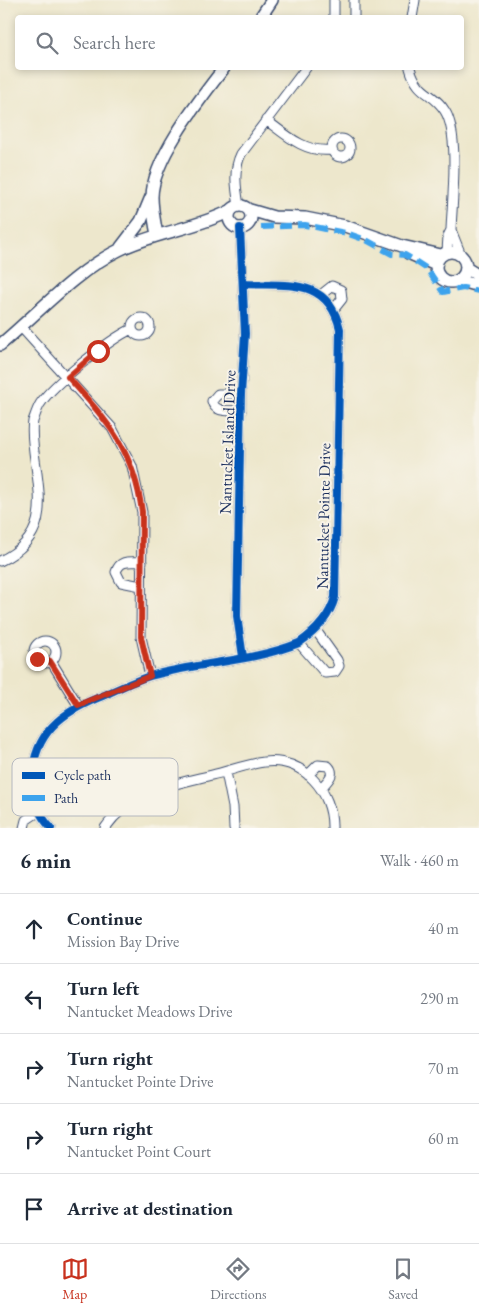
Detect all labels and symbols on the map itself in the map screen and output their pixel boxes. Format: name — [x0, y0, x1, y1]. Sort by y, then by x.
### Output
route start — [87, 340, 110, 363]
street label: Nantucket Island Drive — [214, 370, 241, 514]
street label: Nantucket Pointe Drive — [312, 443, 335, 589]
route end — [26, 648, 49, 671]
legend — [12, 758, 178, 816]
text: Cycle path — [54, 766, 111, 784]
text: Path — [54, 789, 78, 807]

